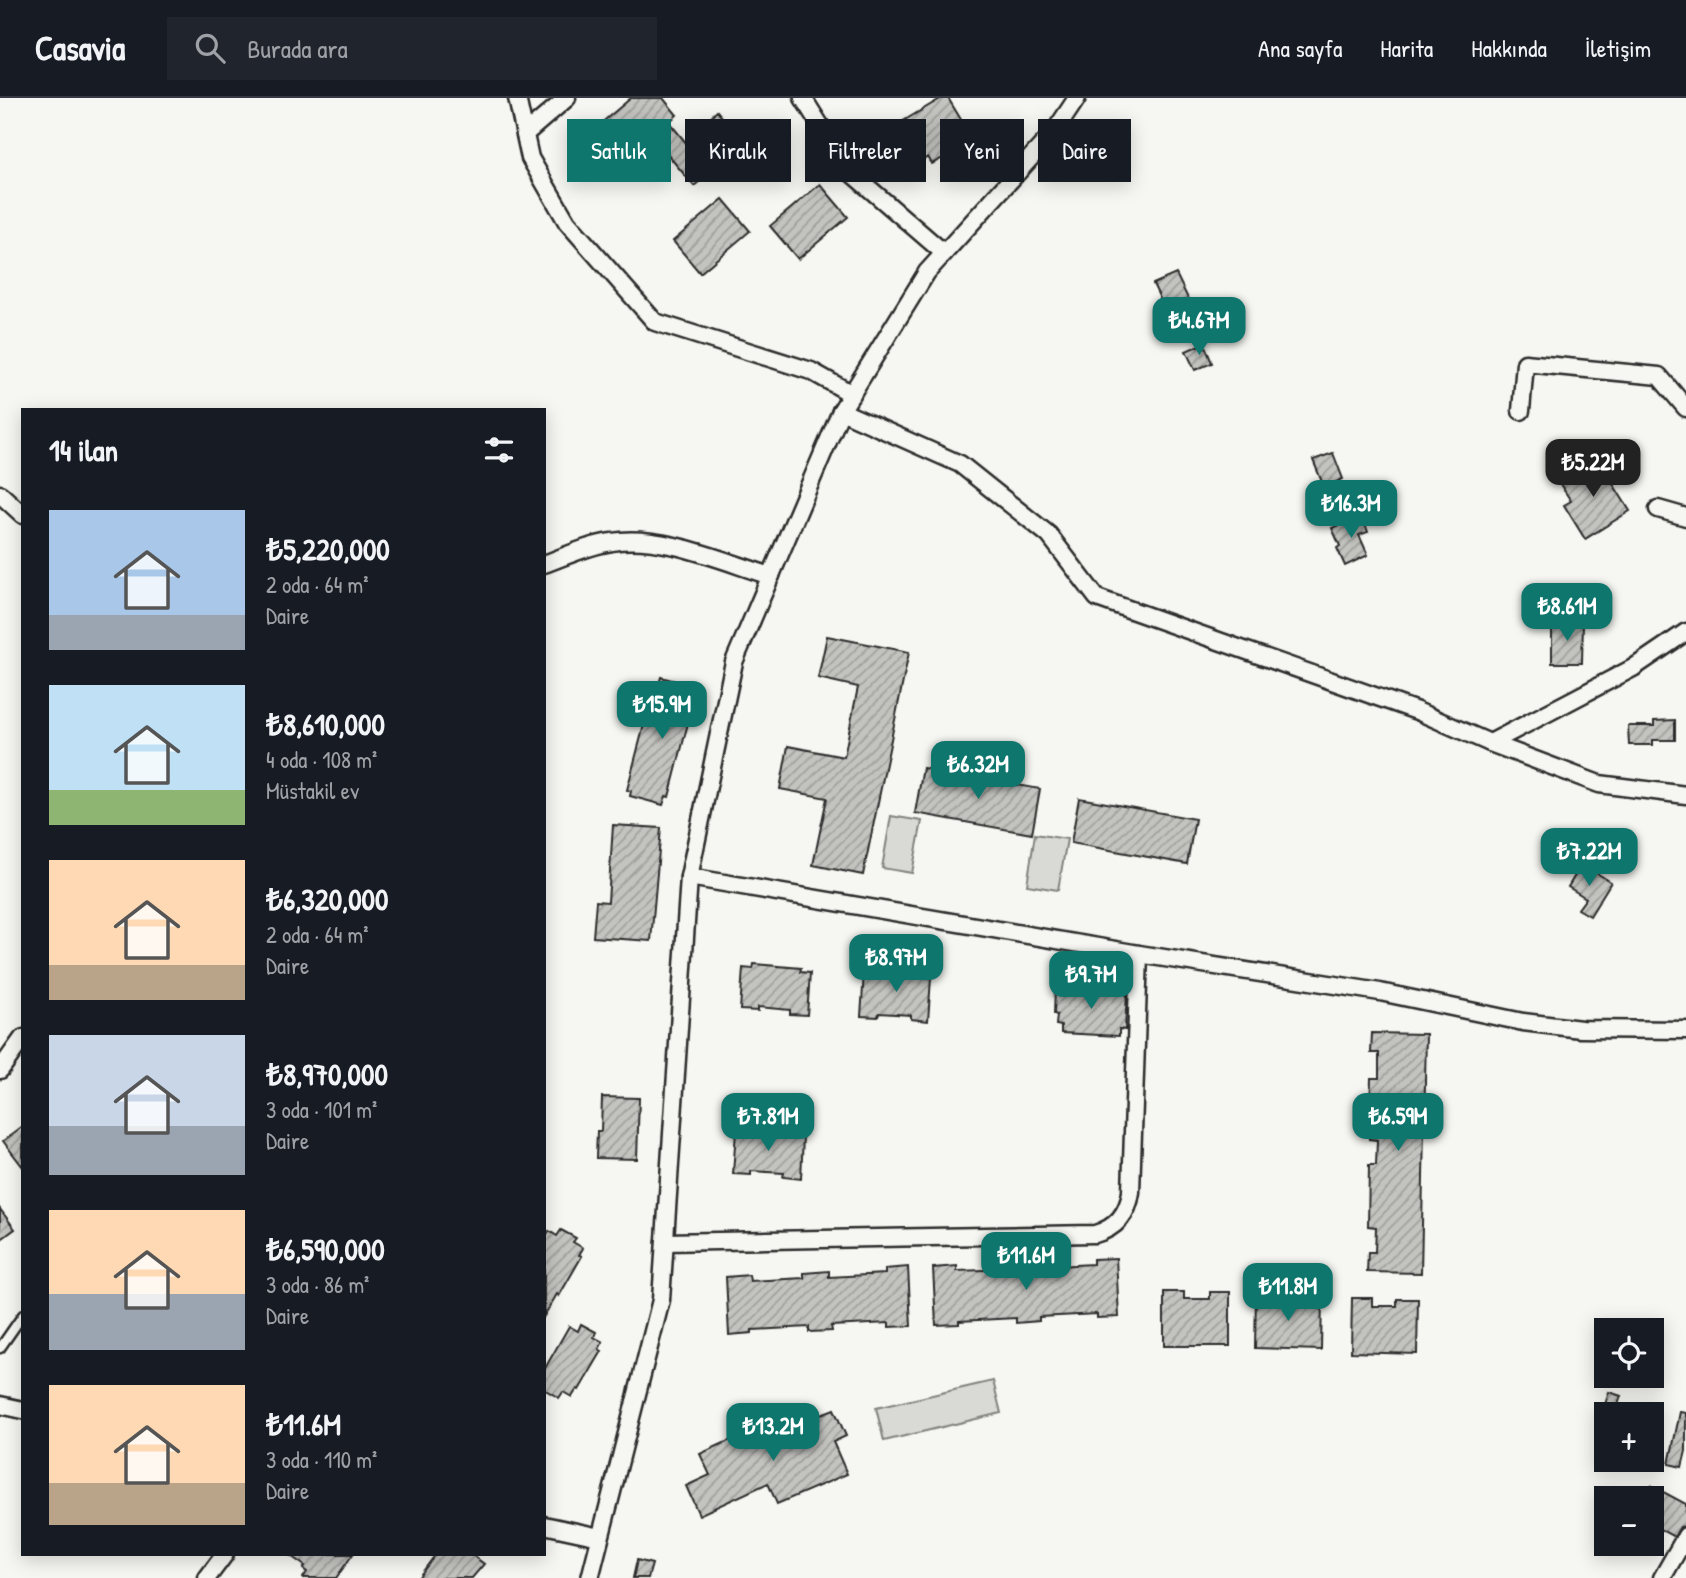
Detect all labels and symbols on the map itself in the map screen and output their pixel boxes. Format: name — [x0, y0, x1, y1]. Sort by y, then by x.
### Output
pin: ₺4.67M — [1142, 298, 1256, 357]
pin: ₺5.22M — [1536, 440, 1650, 499]
pin: ₺16.3M — [1294, 480, 1408, 540]
pin: ₺8.61M — [1510, 584, 1624, 643]
pin: ₺15.9M — [605, 682, 719, 741]
pin: ₺6.32M — [921, 742, 1035, 801]
pin: ₺7.22M — [1532, 828, 1646, 888]
pin: ₺8.97M — [839, 934, 953, 994]
pin: ₺9.7M — [1042, 951, 1140, 1011]
pin: ₺7.81M — [711, 1094, 825, 1153]
pin: ₺6.59M — [1341, 1094, 1455, 1153]
pin: ₺11.6M — [969, 1232, 1083, 1292]
pin: ₺11.8M — [1231, 1264, 1345, 1323]
pin: ₺13.2M — [716, 1404, 830, 1463]

